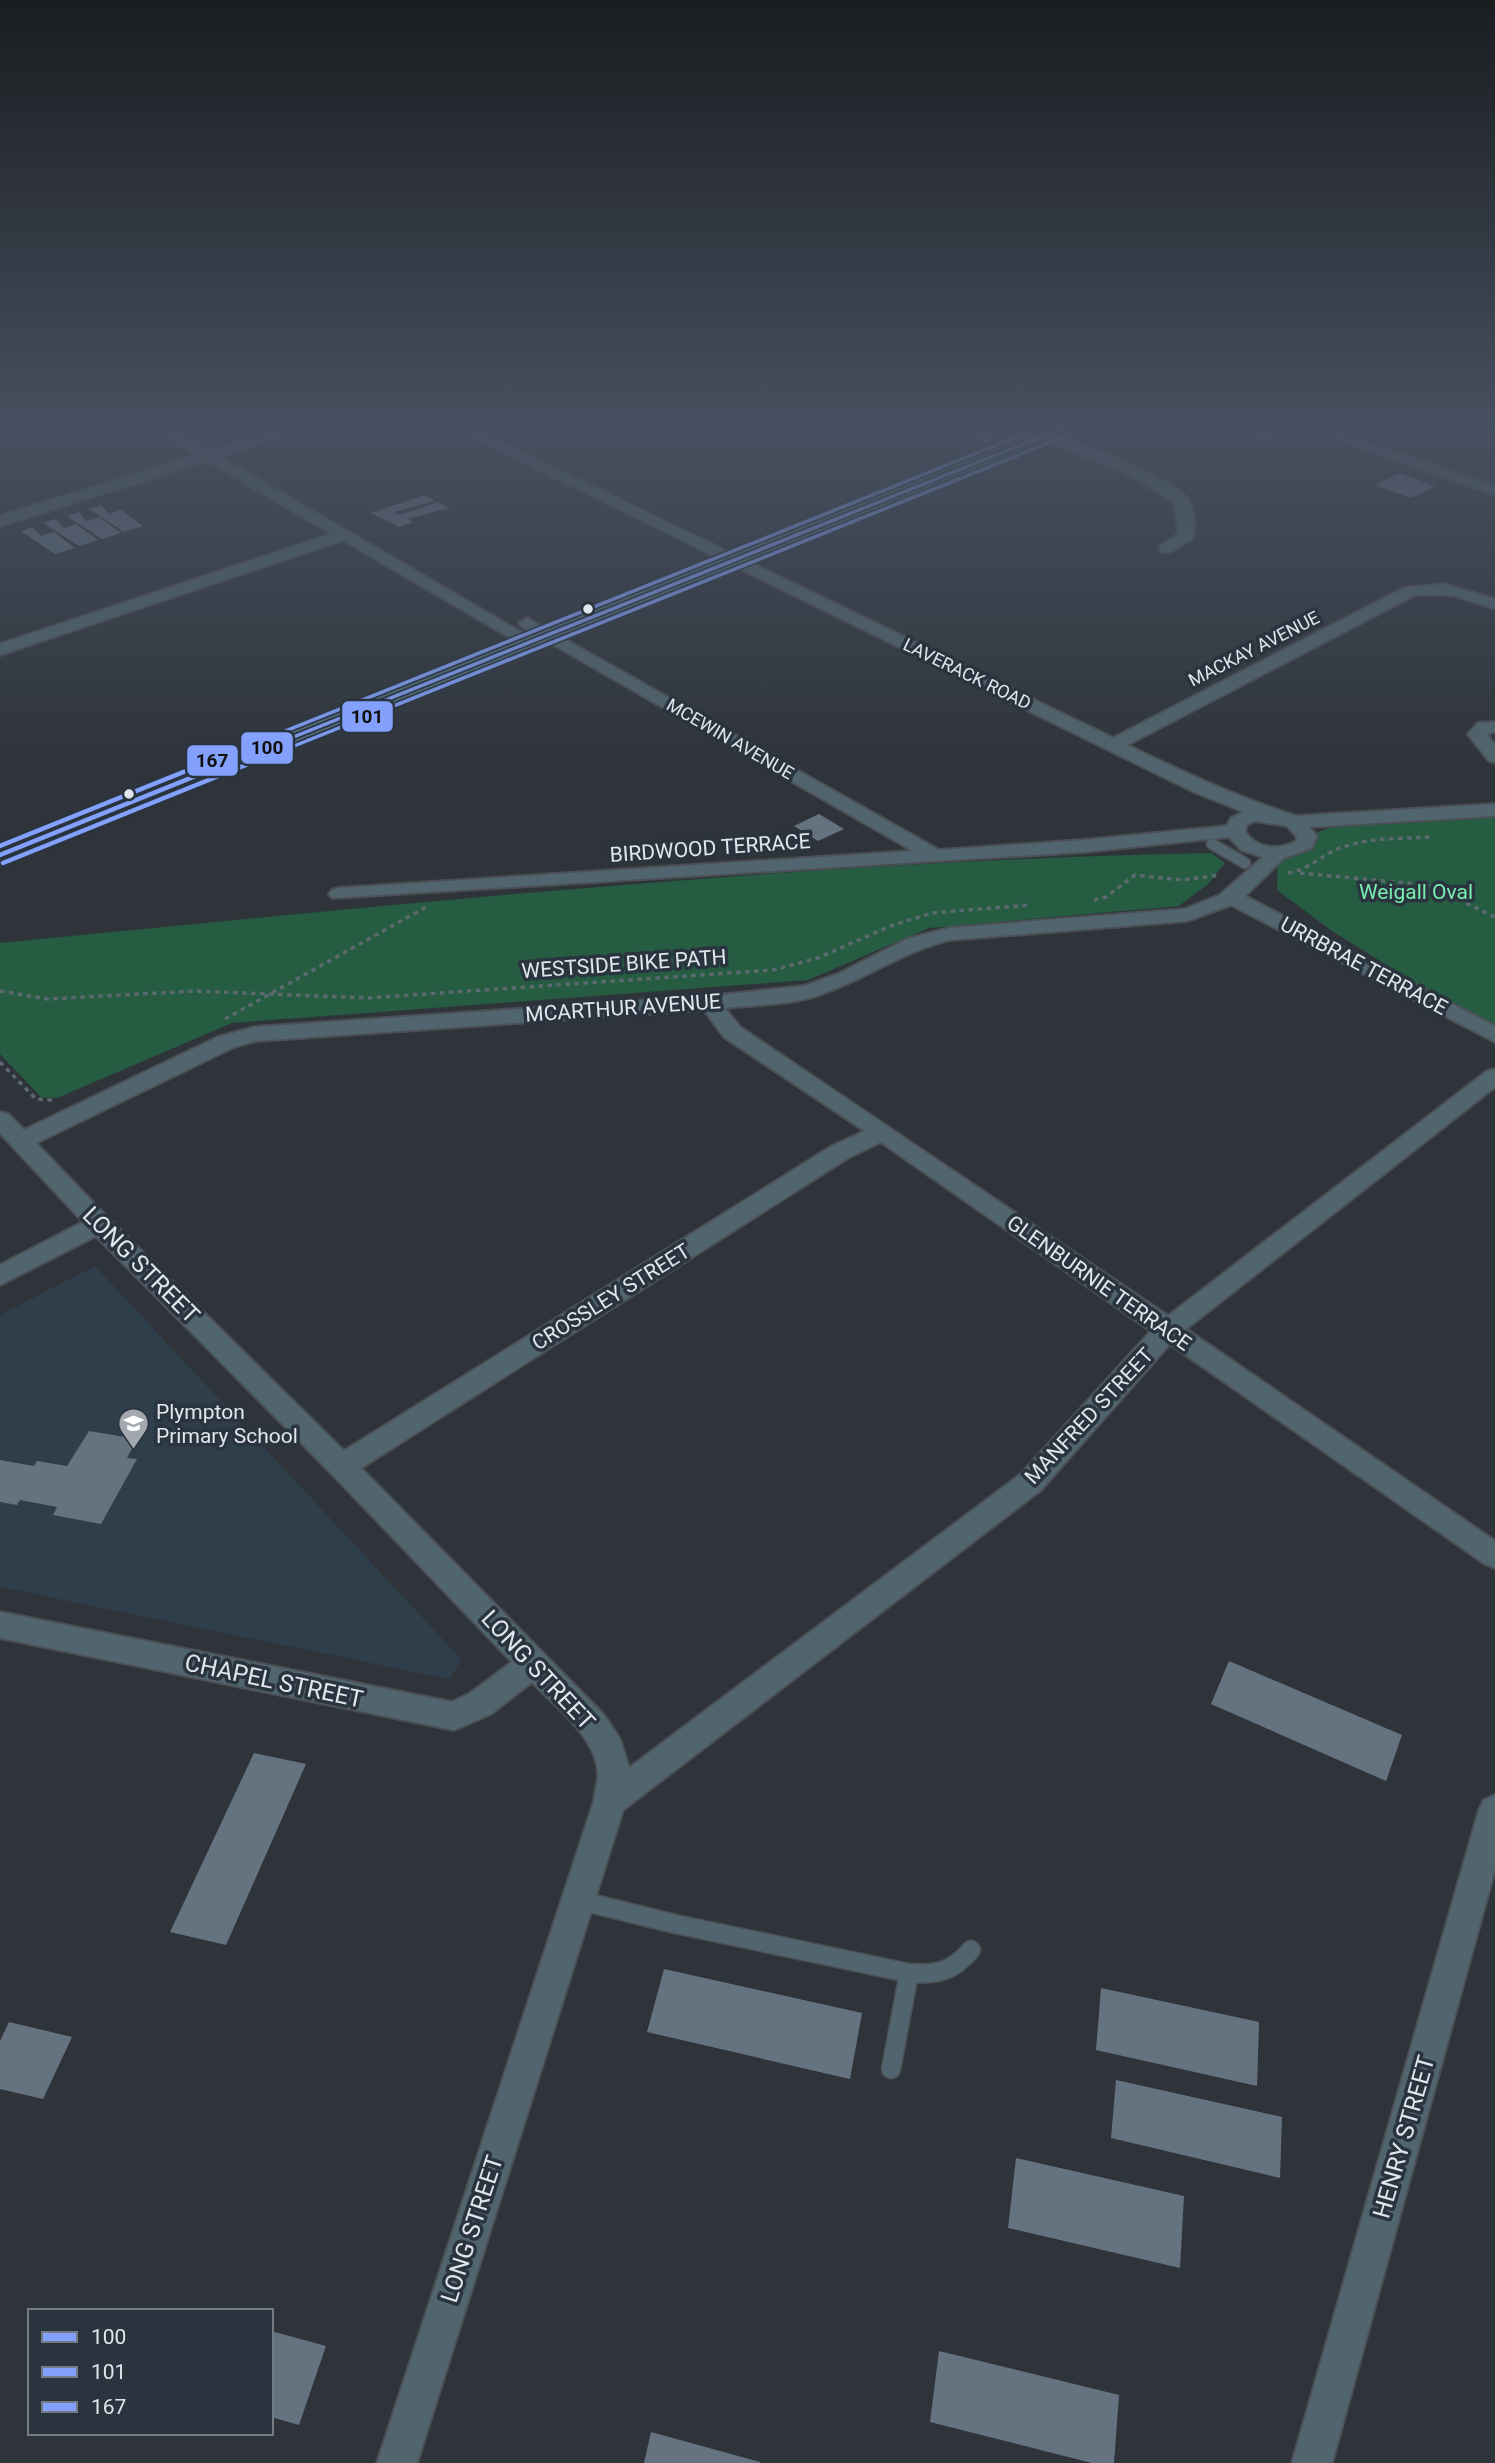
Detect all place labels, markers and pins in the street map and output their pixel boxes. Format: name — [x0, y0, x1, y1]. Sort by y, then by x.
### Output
unlabelled marker — [581, 602, 595, 616]
unlabelled marker — [122, 787, 136, 801]
place label: Plympton Primary School — [156, 1400, 298, 1448]
school or university icon: Plympton Primary School — [116, 1407, 150, 1451]

